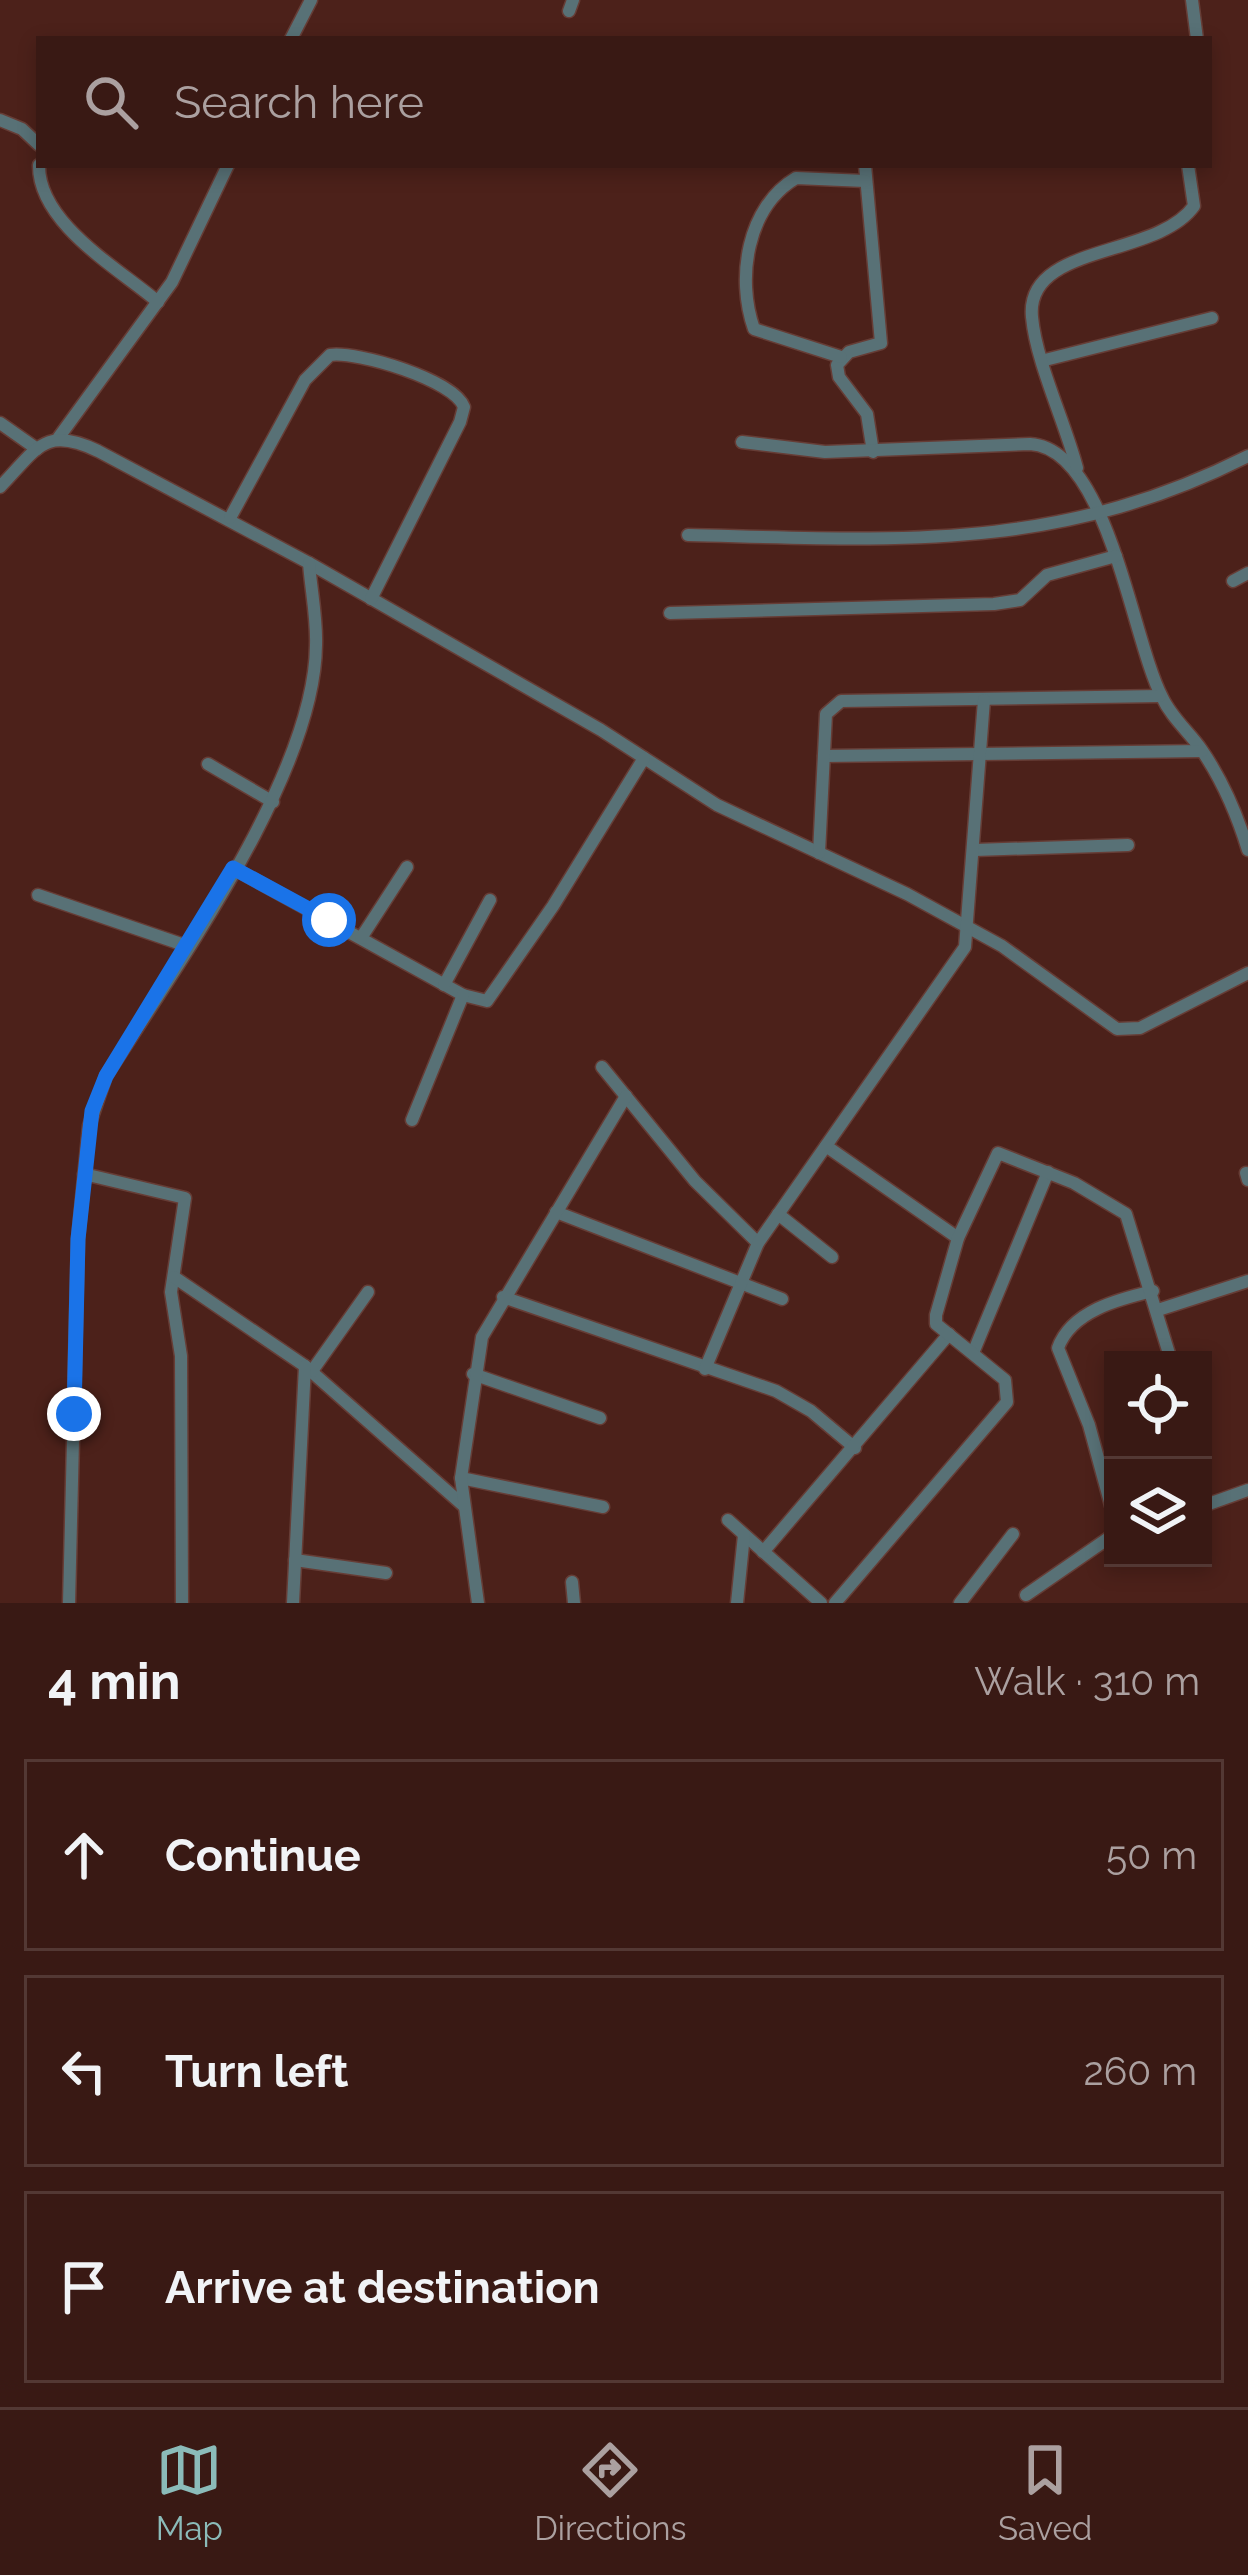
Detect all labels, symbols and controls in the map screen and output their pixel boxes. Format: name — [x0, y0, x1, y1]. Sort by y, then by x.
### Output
search box — [36, 36, 1212, 168]
icon: search — [78, 69, 144, 135]
text: Search here — [174, 76, 424, 129]
route start — [302, 893, 356, 947]
map controls — [1104, 1351, 1212, 1567]
button: locate — [1104, 1351, 1212, 1459]
route end — [47, 1387, 101, 1441]
button: layers — [1104, 1459, 1212, 1567]
text: 4 min — [48, 1651, 181, 1711]
text: Walk · 310 m — [974, 1658, 1200, 1704]
icon: ahead — [51, 1822, 117, 1888]
text: Continue — [165, 1829, 361, 1882]
text: 50 m — [1106, 1832, 1197, 1878]
icon: left — [51, 2038, 117, 2104]
text: Turn left — [165, 2045, 348, 2098]
text: 260 m — [1084, 2048, 1197, 2094]
icon: arrive — [51, 2254, 117, 2320]
text: Arrive at destination — [165, 2261, 600, 2314]
tab: Map — [156, 2437, 223, 2548]
tab: Directions — [534, 2437, 687, 2548]
tab: Saved — [998, 2437, 1092, 2548]

